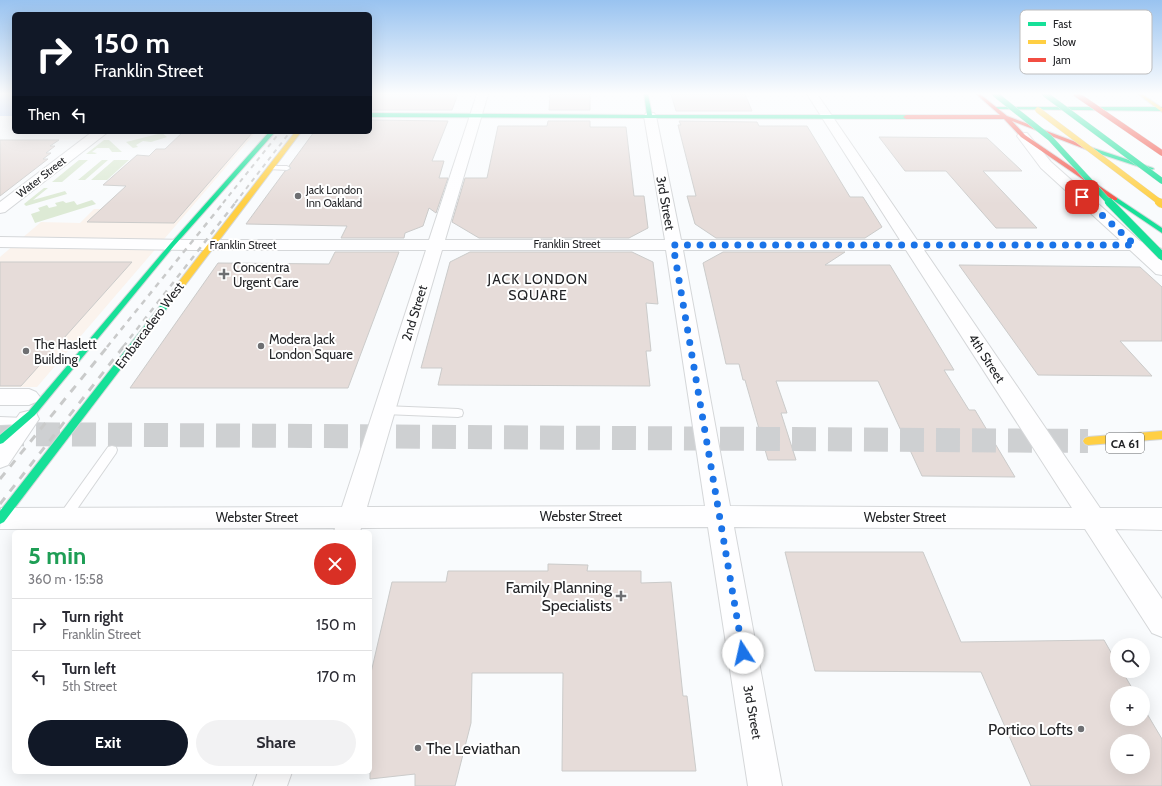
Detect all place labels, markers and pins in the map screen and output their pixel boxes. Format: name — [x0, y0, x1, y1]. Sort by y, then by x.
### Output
pin — [1065, 180, 1099, 214]
place label: Jack London Inn Oakland — [305, 183, 362, 210]
marker: Jack London Inn Oakland — [293, 191, 303, 201]
place label: Concentra Urgent Care — [233, 259, 299, 290]
marker: Concentra Urgent Care — [218, 268, 230, 280]
place label: Modera Jack London Square — [269, 331, 353, 362]
place label: The Haslett Building — [34, 336, 97, 367]
marker: Modera Jack London Square — [256, 341, 266, 351]
marker: The Haslett Building — [21, 346, 31, 356]
place label: Family Planning Specialists — [505, 578, 613, 615]
marker: Family Planning Specialists — [615, 590, 627, 602]
place label: Portico Lofts — [988, 720, 1073, 739]
marker: Portico Lofts — [1076, 724, 1086, 734]
place label: The Leviathan — [426, 739, 520, 758]
marker: The Leviathan — [413, 743, 423, 753]

